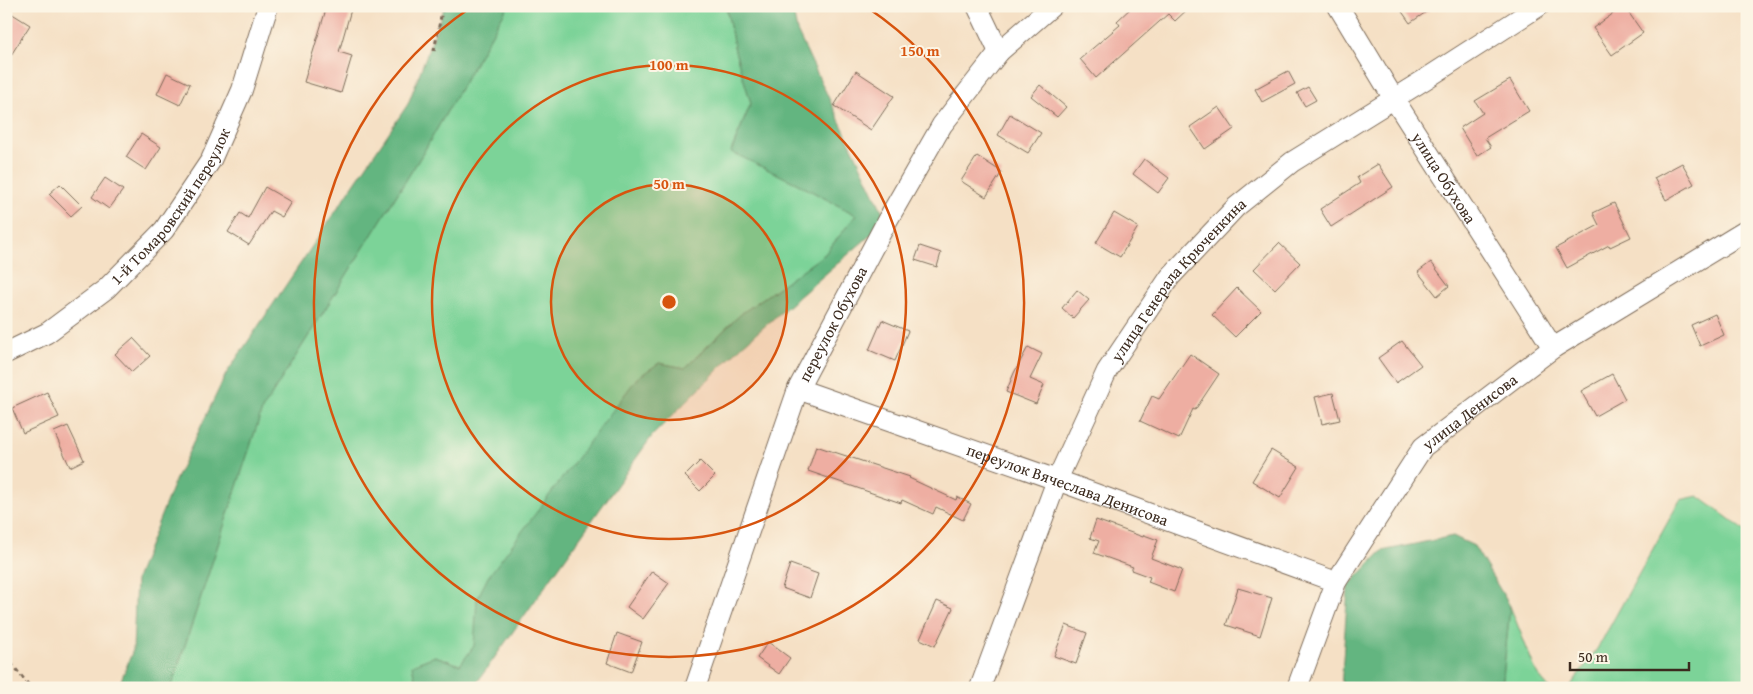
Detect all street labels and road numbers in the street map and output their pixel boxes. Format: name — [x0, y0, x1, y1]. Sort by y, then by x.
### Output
street label: 1-й Томаровский переулок — [105, 123, 236, 290]
street label: улица Обухова — [1405, 126, 1483, 229]
street label: улица Генерала Крюченкина — [1104, 191, 1251, 367]
street label: переулок Обухова — [792, 262, 873, 386]
street label: улица Денисова — [1416, 367, 1522, 456]
street label: переулок Вячеслава Денисова — [963, 437, 1172, 532]

